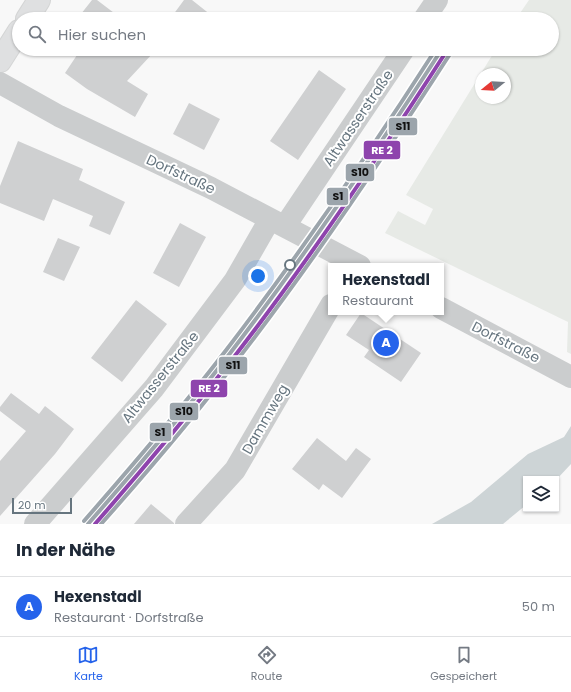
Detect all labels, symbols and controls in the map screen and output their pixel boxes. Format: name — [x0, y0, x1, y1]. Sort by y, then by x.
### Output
search box — [12, 12, 559, 56]
icon: search — [26, 23, 48, 45]
text: Hier suchen — [58, 24, 146, 45]
street label: Altwasserstraße — [318, 65, 398, 170]
north arrow — [475, 68, 511, 104]
line badge: S11 — [388, 117, 418, 136]
text: S11 — [395, 118, 411, 134]
line badge: RE 2 — [363, 140, 401, 160]
text: RE 2 — [371, 142, 393, 158]
street label: Dorfstraße — [143, 149, 219, 199]
line badge: S10 — [345, 163, 375, 182]
text: S10 — [351, 164, 369, 180]
line badge: S1 — [326, 187, 349, 206]
text: S1 — [333, 188, 343, 204]
unlabelled marker — [284, 259, 296, 271]
popup — [328, 263, 444, 315]
your location — [248, 266, 268, 286]
text: Hexenstadl — [342, 269, 430, 290]
text: Restaurant — [342, 291, 413, 310]
street label: Dorfstraße — [468, 316, 544, 368]
street label: Altwasserstraße — [117, 327, 203, 427]
pin: A — [373, 328, 399, 358]
line badge: S11 — [218, 356, 248, 375]
text: S11 — [225, 357, 241, 373]
line badge: RE 2 — [190, 379, 228, 398]
text: RE 2 — [198, 380, 220, 396]
street label: Dammweg — [237, 380, 293, 458]
line badge: S10 — [169, 402, 199, 421]
text: S10 — [175, 403, 193, 419]
line badge: S1 — [149, 422, 172, 442]
text: S1 — [155, 424, 165, 440]
map controls — [523, 476, 559, 512]
button: layers — [523, 476, 559, 512]
scale bar — [12, 496, 72, 515]
text: 20 m — [18, 497, 46, 513]
text: In der Nähe — [16, 538, 115, 562]
text: Hexenstadl — [54, 586, 142, 607]
text: A — [24, 597, 34, 616]
text: 50 m — [522, 597, 555, 616]
text: Restaurant · Dorfstraße — [54, 608, 204, 627]
tab: Karte — [74, 644, 103, 685]
tab: Route — [251, 644, 282, 685]
tab: Gespeichert — [430, 644, 497, 685]

